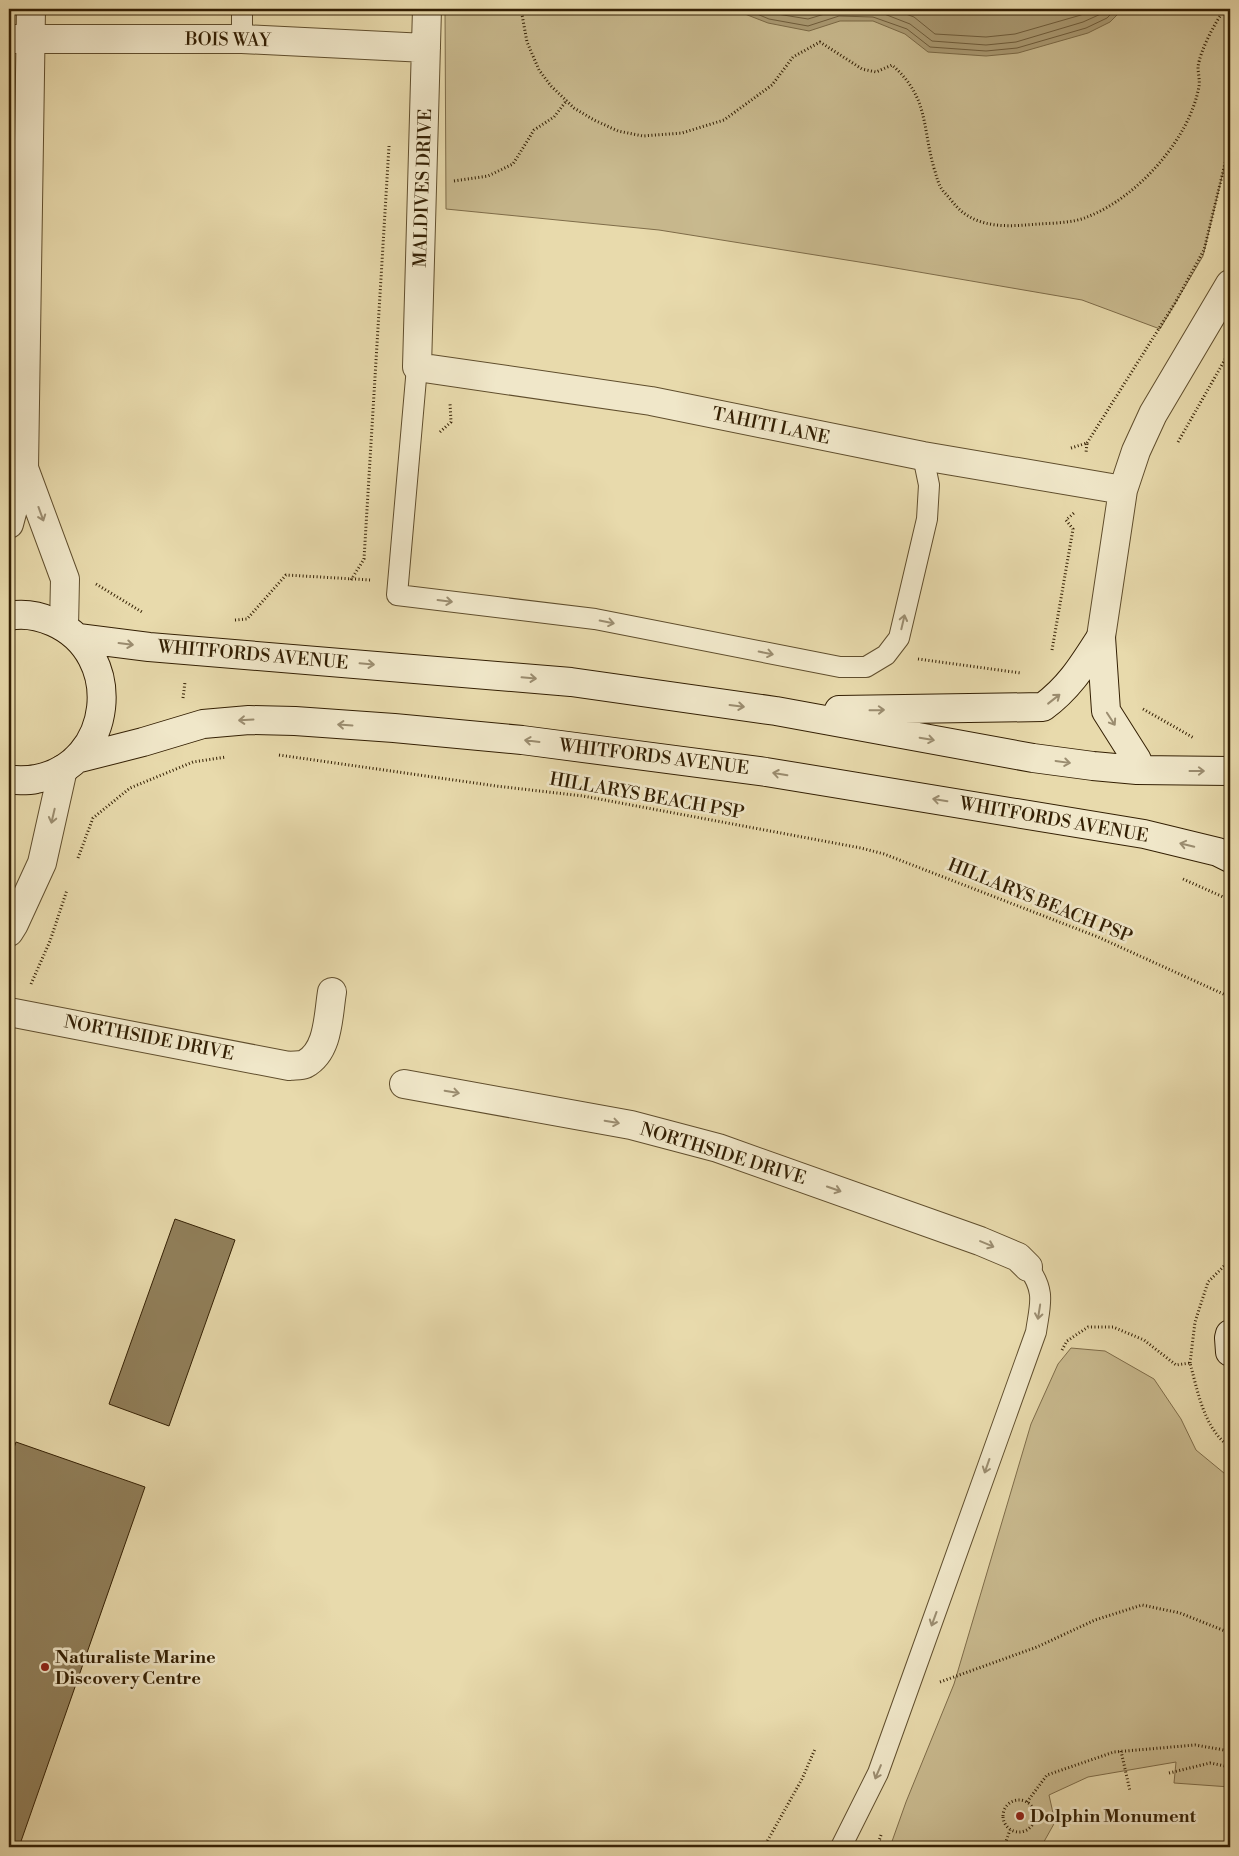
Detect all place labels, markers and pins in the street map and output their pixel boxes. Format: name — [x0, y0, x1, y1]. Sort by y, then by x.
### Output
place label: Naturaliste Marine Discovery Centre — [55, 1646, 216, 1690]
marker: Naturaliste Marine Discovery Centre — [39, 1661, 51, 1673]
place label: Dolphin Monument — [1030, 1805, 1197, 1828]
marker: Dolphin Monument — [1014, 1810, 1026, 1822]

